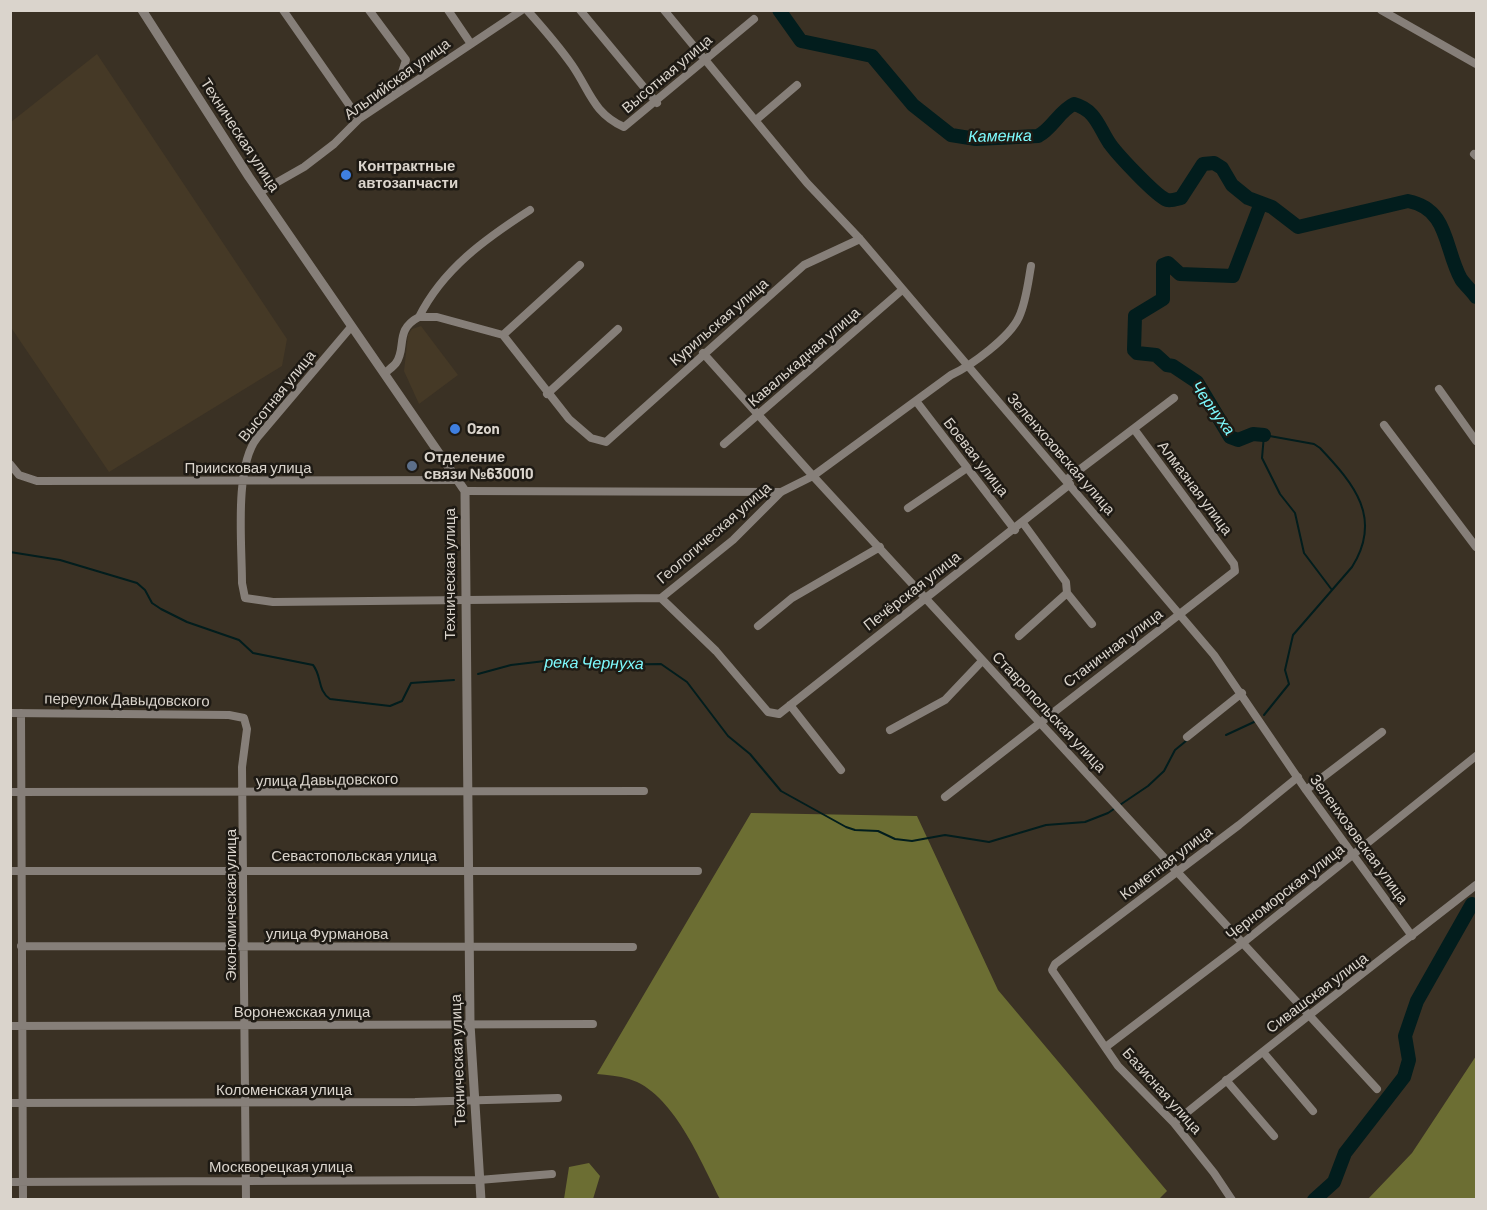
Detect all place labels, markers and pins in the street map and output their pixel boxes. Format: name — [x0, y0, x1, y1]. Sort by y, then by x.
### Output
place label: Контрактные автозапчасти — [358, 157, 458, 192]
marker: Контрактные автозапчасти — [339, 168, 353, 182]
place label: Ozon — [467, 420, 500, 438]
marker: Ozon — [448, 422, 462, 436]
place label: Отделение связи №630010 — [424, 448, 533, 483]
marker: Отделение связи №630010 — [405, 459, 419, 473]

